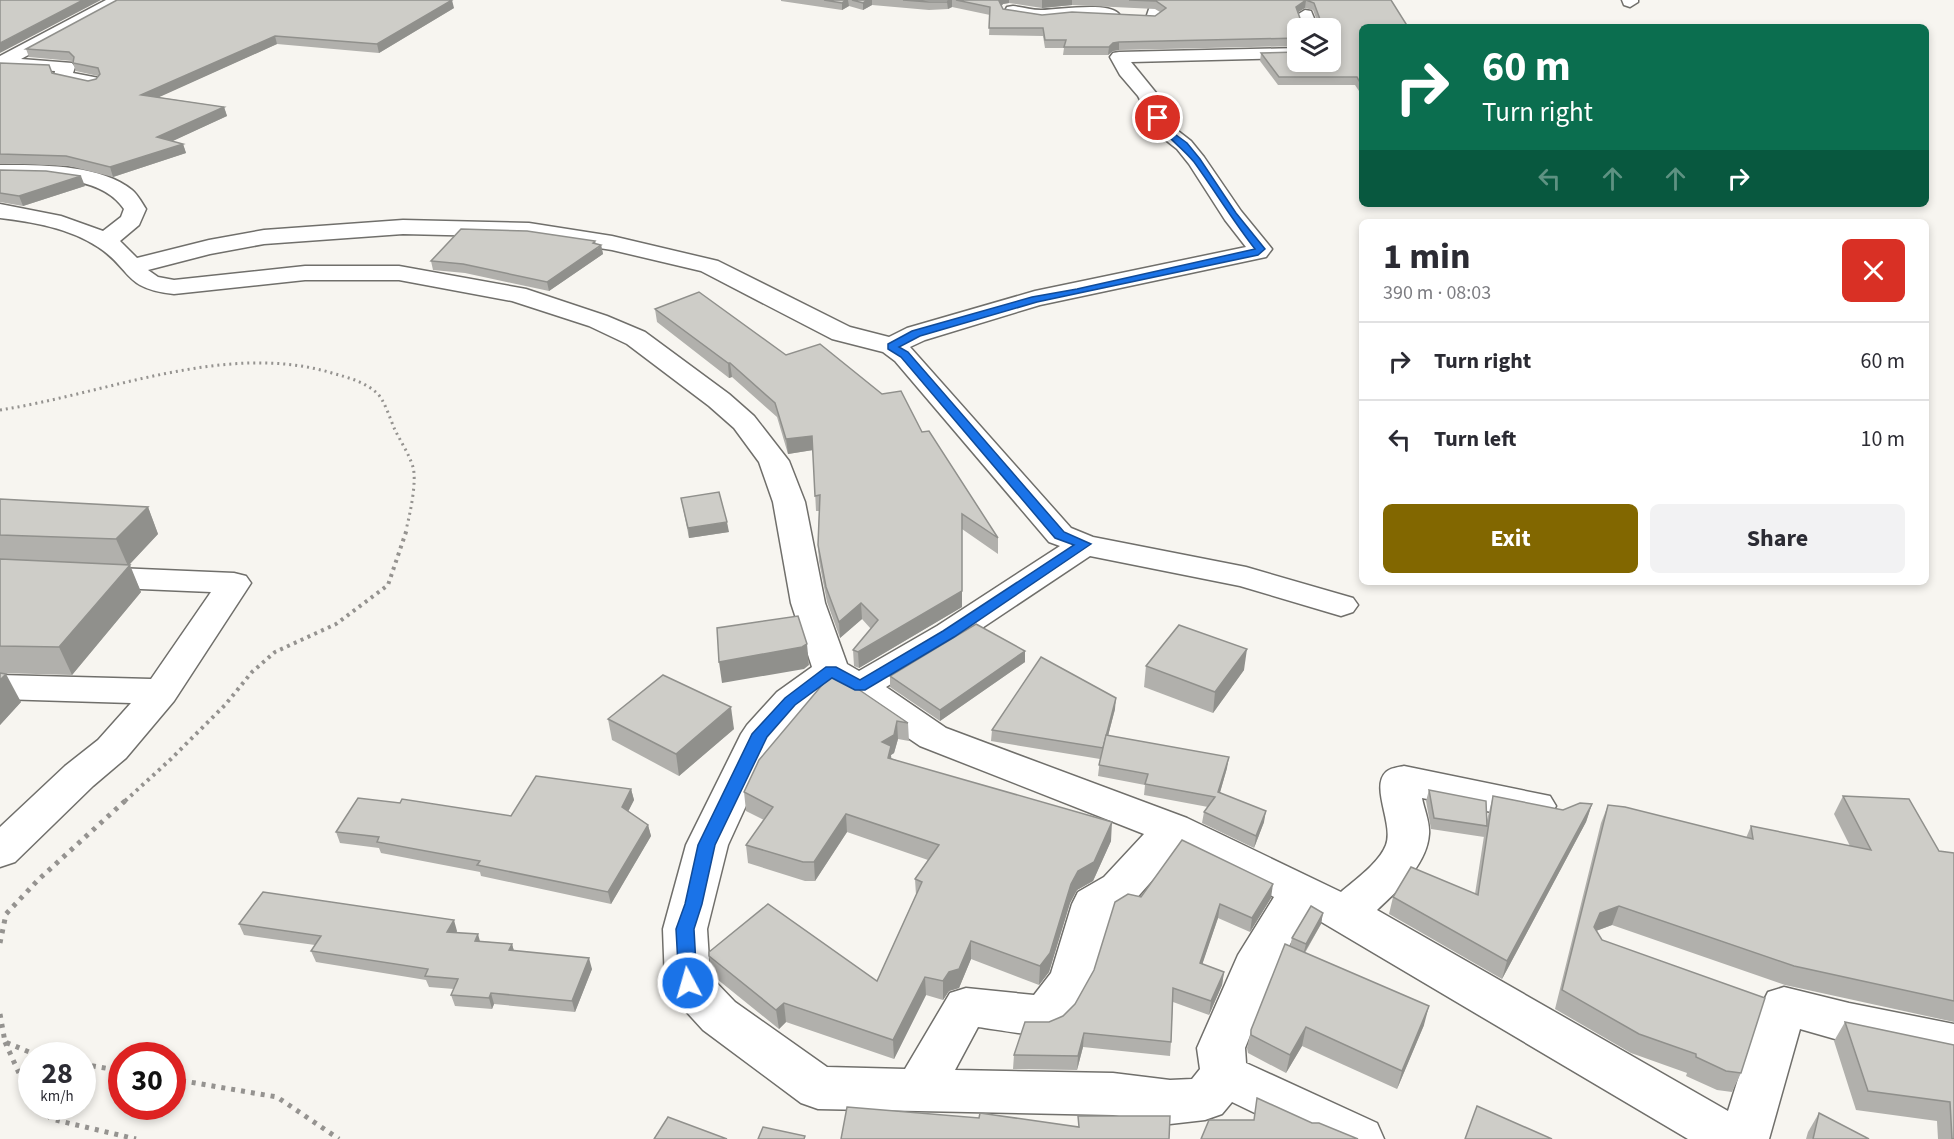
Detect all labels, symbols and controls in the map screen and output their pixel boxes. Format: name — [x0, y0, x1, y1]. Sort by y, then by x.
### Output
map controls — [1287, 18, 1341, 72]
button: layers — [1287, 18, 1341, 72]
text: 60 m — [1482, 37, 1571, 97]
icon: right — [1383, 48, 1461, 126]
pin — [1132, 92, 1183, 143]
text: Turn right — [1482, 93, 1593, 132]
icon: arrive — [1141, 101, 1174, 134]
icon: left — [1533, 162, 1566, 195]
icon: ahead — [1596, 162, 1629, 195]
icon: ahead — [1659, 162, 1692, 195]
icon: right — [1722, 162, 1755, 195]
text: 1 min — [1383, 231, 1471, 282]
button: close — [1842, 239, 1905, 302]
text: 390 m · 08:03 — [1383, 279, 1491, 307]
icon: right — [1383, 345, 1416, 378]
text: Turn right — [1434, 345, 1531, 377]
text: 60 m — [1860, 345, 1905, 377]
icon: left — [1383, 423, 1416, 456]
text: Turn left — [1434, 423, 1516, 455]
text: 10 m — [1860, 423, 1905, 455]
button: Exit — [1383, 504, 1638, 573]
button: Share — [1650, 504, 1905, 573]
position arrow — [656, 951, 720, 1015]
speed limit sign: 30 — [108, 1042, 186, 1120]
text: 28 — [41, 1052, 73, 1095]
text: km/h — [40, 1086, 74, 1107]

